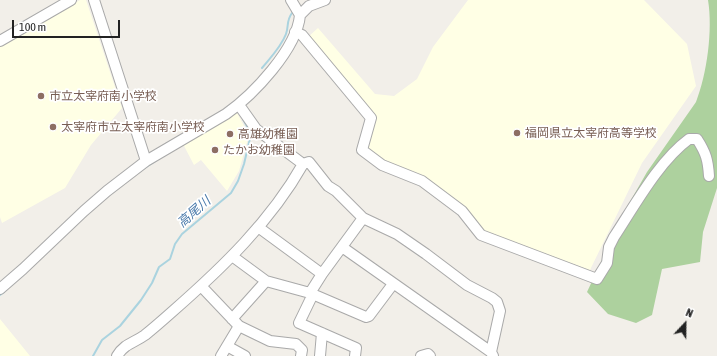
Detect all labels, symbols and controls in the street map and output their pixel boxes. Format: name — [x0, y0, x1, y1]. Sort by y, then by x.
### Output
scale bar — [14, 12, 122, 38]
text: 100 m — [19, 20, 46, 34]
place label: 市立太宰府南小学校 — [49, 89, 157, 103]
marker: 市立太宰府南小学校 — [36, 91, 46, 101]
place label: 太宰府市立太宰府南小学校 — [61, 120, 205, 134]
marker: 太宰府市立太宰府南小学校 — [48, 122, 58, 132]
place label: 福岡県立太宰府高等学校 — [525, 126, 657, 140]
place label: 高雄幼稚園 — [238, 127, 298, 141]
marker: 福岡県立太宰府高等学校 — [512, 128, 522, 138]
marker: 高雄幼稚園 — [225, 129, 235, 139]
place label: たかお幼稚園 — [223, 143, 295, 157]
marker: たかお幼稚園 — [210, 145, 220, 155]
water label: 高尾川 — [174, 193, 214, 231]
north arrow — [665, 304, 705, 344]
text: N — [684, 306, 695, 320]

